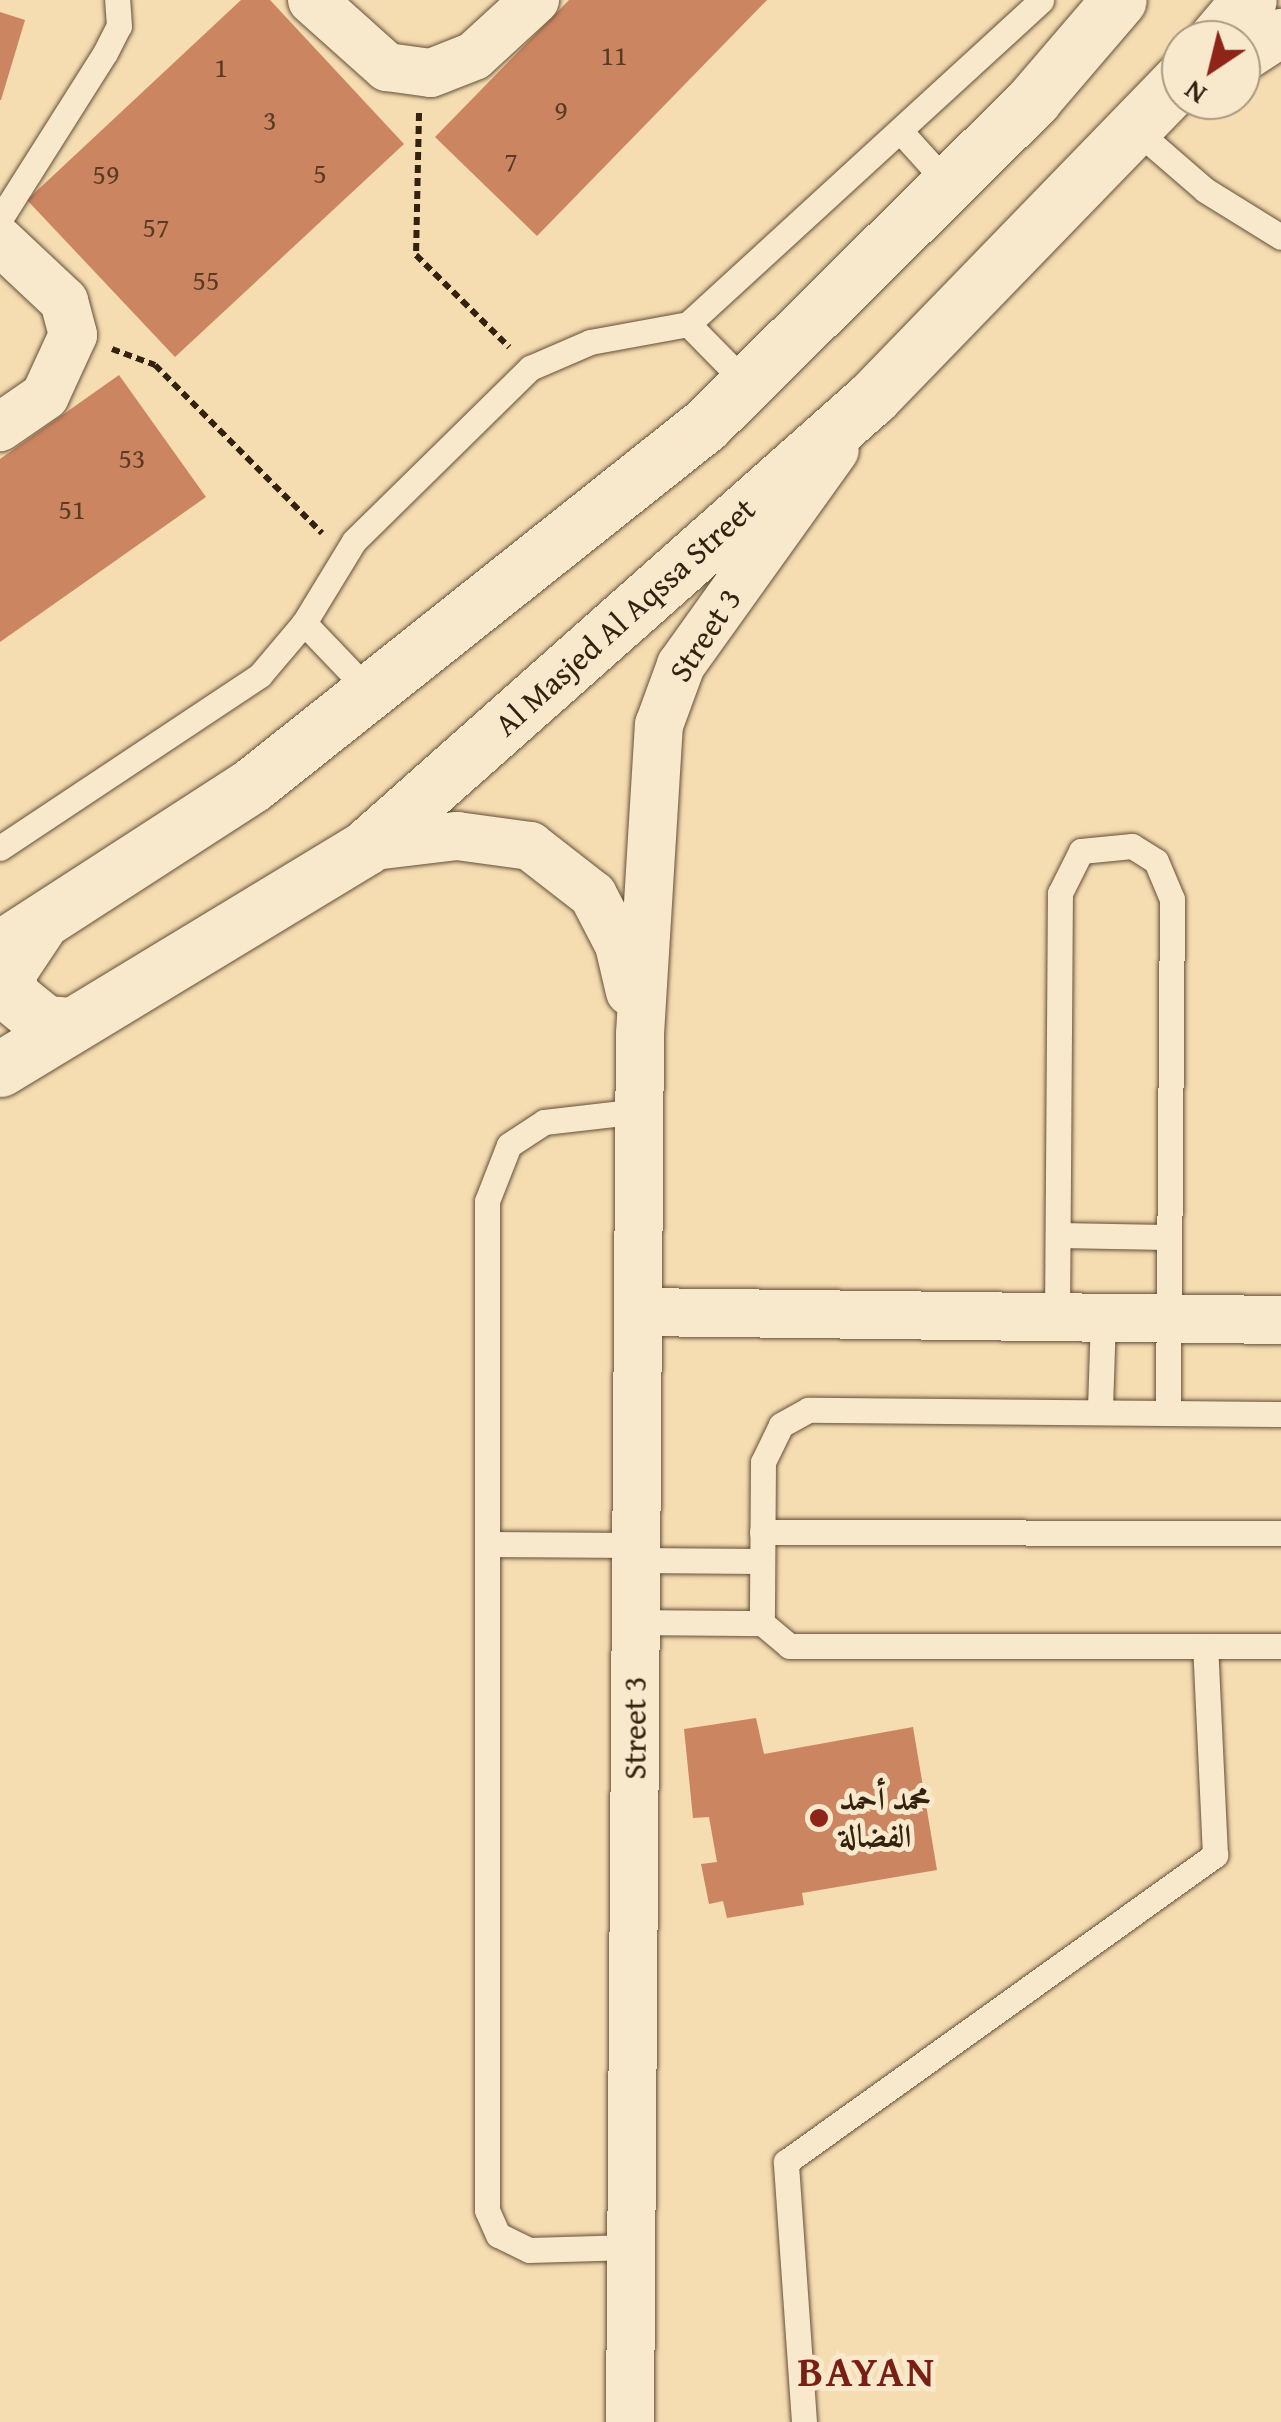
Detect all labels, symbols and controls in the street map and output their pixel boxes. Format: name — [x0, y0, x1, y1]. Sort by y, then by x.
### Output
north arrow — [1161, 20, 1261, 120]
house number: 11 — [601, 38, 627, 72]
house number: 1 — [214, 50, 228, 84]
text: N — [1175, 71, 1214, 116]
house number: 9 — [554, 93, 568, 127]
house number: 3 — [263, 103, 277, 137]
house number: 7 — [504, 144, 518, 178]
house number: 5 — [313, 156, 327, 190]
house number: 59 — [93, 157, 119, 191]
house number: 57 — [143, 210, 169, 244]
house number: 55 — [193, 263, 219, 297]
house number: 53 — [119, 441, 145, 475]
street label: Al Masjed Al Aqssa Street — [487, 490, 763, 744]
house number: 51 — [59, 492, 85, 526]
street label: Street 3 — [661, 581, 749, 689]
street label: Street 3 — [616, 1676, 654, 1780]
place label: محمد أحمد الفضالة — [839, 1781, 930, 1856]
marker: محمد أحمد الفضالة — [808, 1807, 830, 1829]
district label: BAYAN — [797, 2346, 937, 2396]

